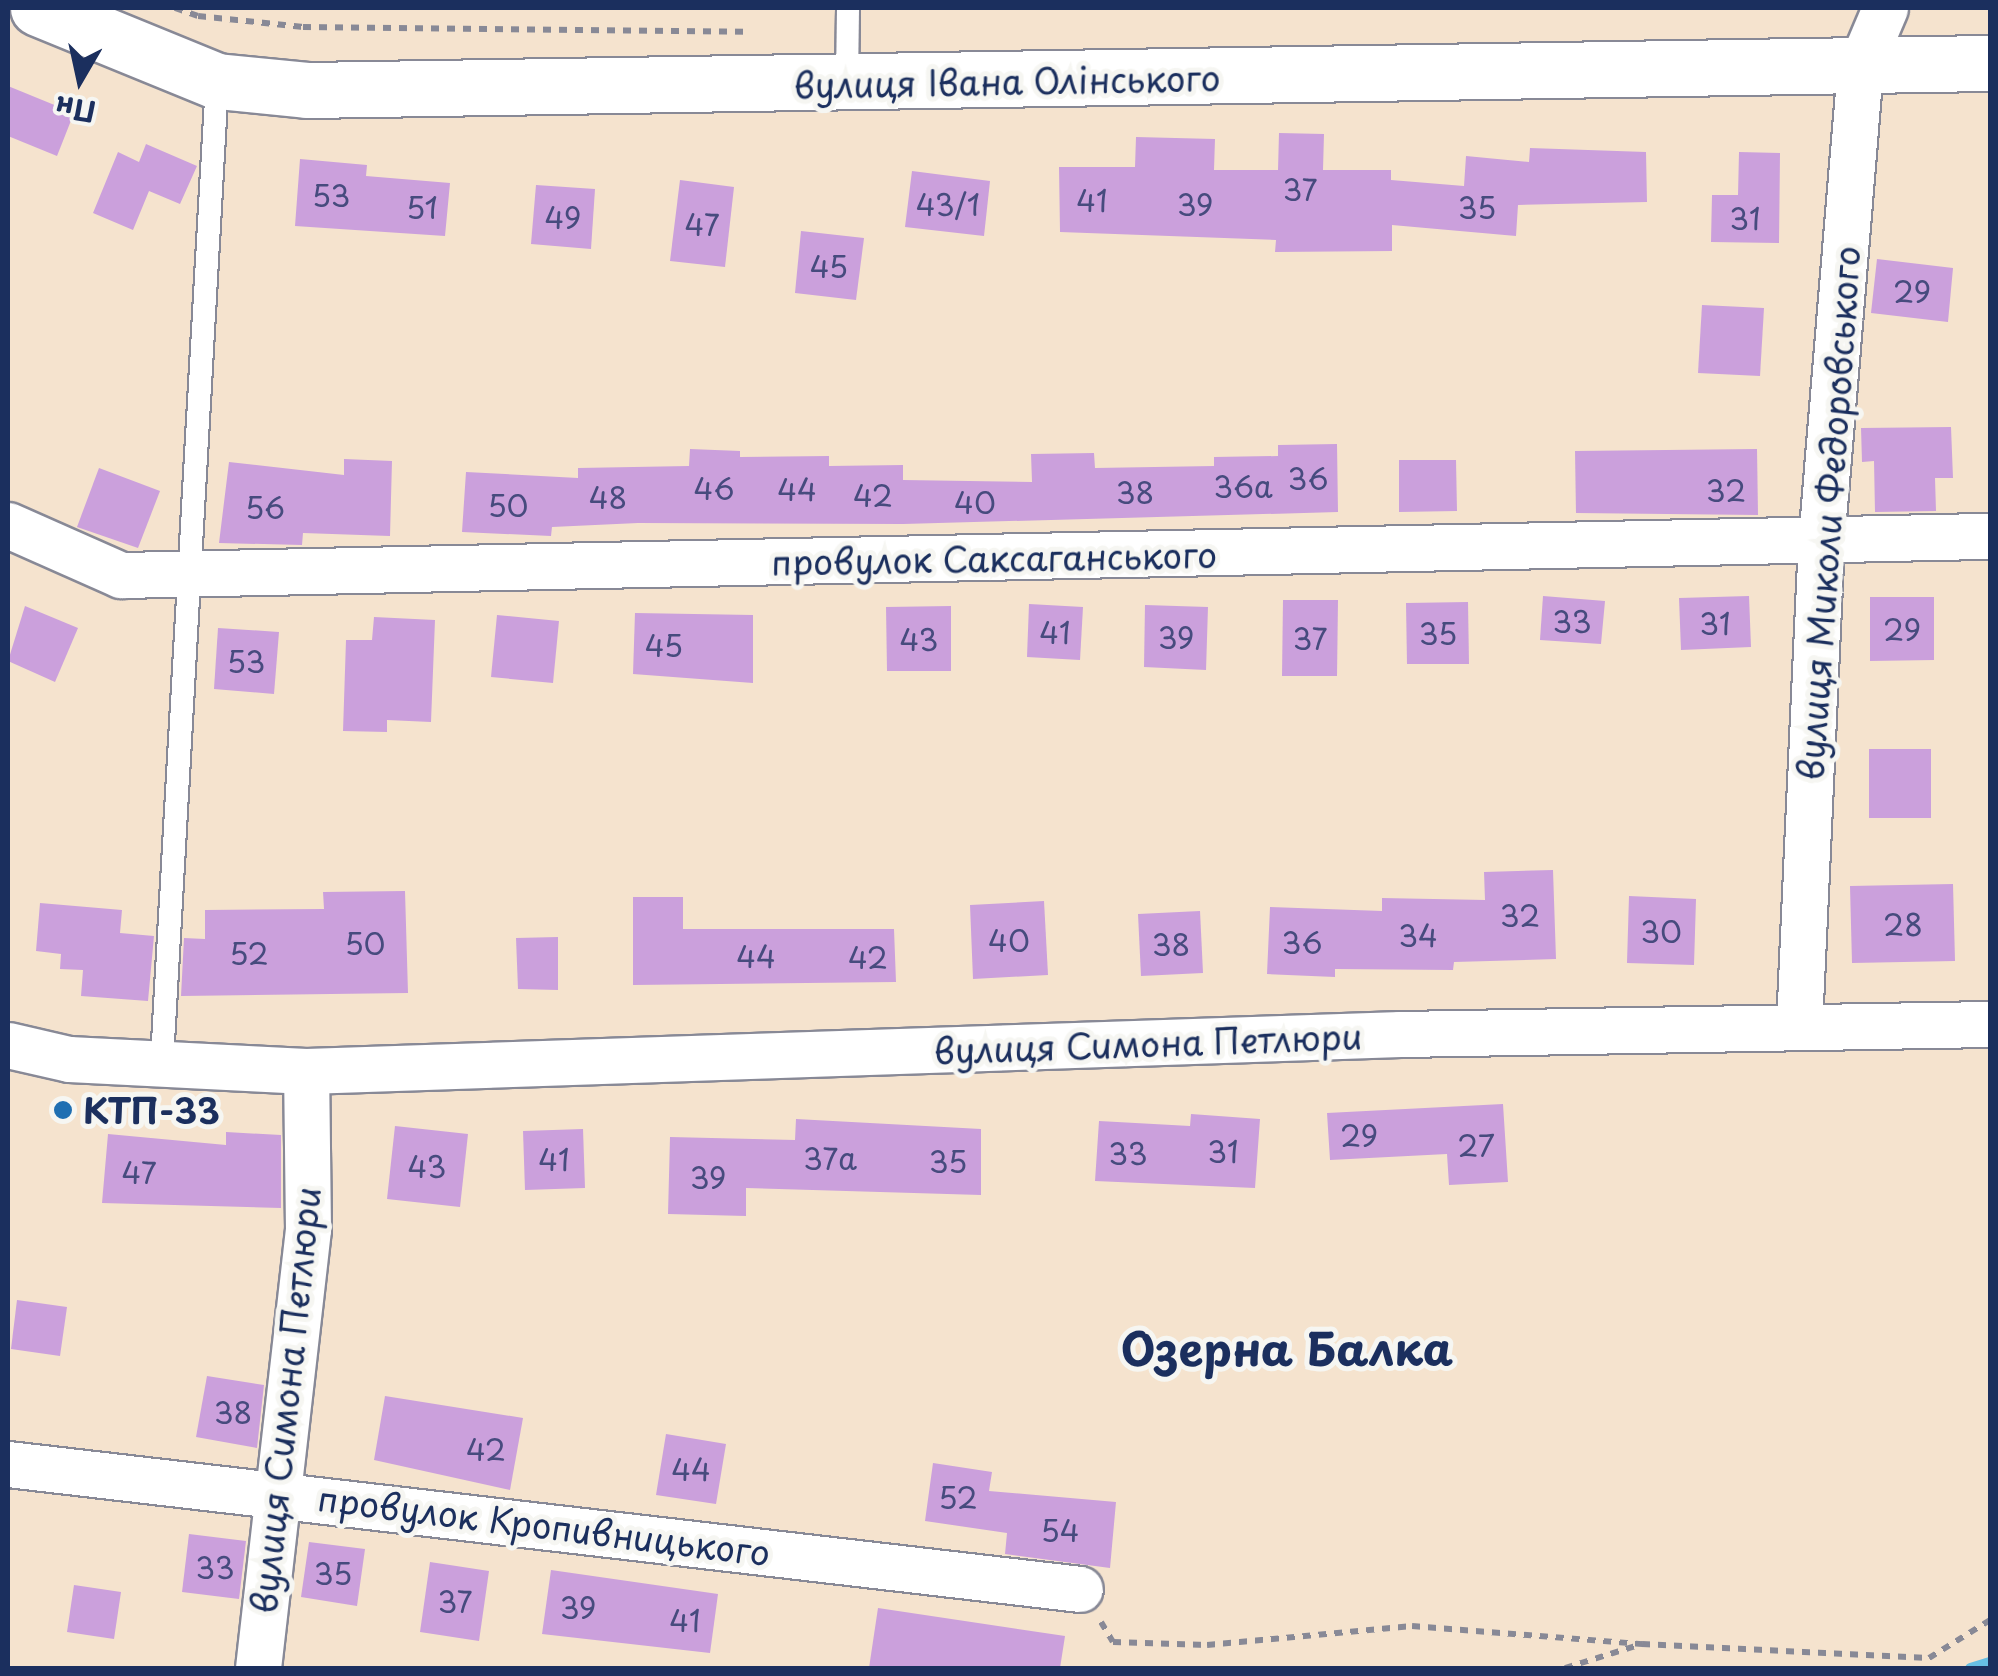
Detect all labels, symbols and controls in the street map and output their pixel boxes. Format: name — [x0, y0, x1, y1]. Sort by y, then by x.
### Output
north arrow — [30, 30, 130, 130]
street label: вулиця Івана Олінського — [793, 56, 1221, 106]
text: Пн — [52, 86, 99, 135]
house number: 37 — [1282, 171, 1318, 207]
house number: 53 — [312, 177, 350, 213]
house number: 41 — [1076, 182, 1108, 218]
house number: 43/1 — [916, 186, 980, 222]
house number: 39 — [1177, 186, 1213, 222]
house number: 51 — [406, 189, 438, 225]
house number: 35 — [1458, 189, 1496, 225]
house number: 49 — [545, 199, 581, 235]
house number: 31 — [1729, 200, 1761, 236]
house number: 47 — [684, 206, 720, 242]
street label: вулиця Миколи Федоровського — [1788, 244, 1868, 782]
house number: 45 — [810, 248, 848, 284]
house number: 29 — [1893, 273, 1931, 309]
house number: 36 — [1288, 460, 1328, 496]
house number: 36а — [1213, 468, 1273, 504]
house number: 46 — [694, 470, 734, 506]
house number: 44 — [777, 471, 817, 507]
house number: 32 — [1706, 472, 1746, 508]
house number: 38 — [1116, 474, 1154, 510]
house number: 42 — [853, 477, 893, 513]
house number: 48 — [589, 479, 627, 515]
house number: 40 — [954, 484, 996, 520]
house number: 50 — [487, 487, 529, 523]
house number: 56 — [245, 489, 285, 525]
street label: провулок Саксаганського — [770, 533, 1218, 583]
house number: 33 — [1552, 603, 1592, 639]
house number: 31 — [1699, 605, 1731, 641]
house number: 29 — [1883, 611, 1921, 647]
house number: 41 — [1039, 614, 1071, 650]
house number: 35 — [1419, 615, 1457, 651]
house number: 39 — [1158, 619, 1194, 655]
house number: 37 — [1292, 620, 1328, 656]
house number: 43 — [900, 621, 938, 657]
house number: 45 — [645, 627, 683, 663]
house number: 53 — [227, 643, 265, 679]
house number: 32 — [1500, 897, 1540, 933]
house number: 28 — [1883, 906, 1923, 942]
house number: 30 — [1640, 913, 1682, 949]
house number: 34 — [1398, 917, 1438, 953]
house number: 40 — [988, 922, 1030, 958]
house number: 36 — [1282, 924, 1322, 960]
house number: 50 — [344, 925, 386, 961]
house number: 38 — [1152, 926, 1190, 962]
house number: 52 — [229, 935, 269, 971]
house number: 44 — [736, 938, 776, 974]
house number: 42 — [848, 939, 888, 975]
street label: вулиця Симона Петлюри — [931, 1014, 1365, 1072]
place label: КТП-33 — [83, 1089, 220, 1131]
marker: КТП-33 — [52, 1099, 74, 1121]
house number: 29 — [1340, 1117, 1378, 1153]
house number: 27 — [1457, 1127, 1495, 1163]
house number: 31 — [1207, 1133, 1239, 1169]
house number: 33 — [1108, 1135, 1148, 1171]
house number: 37а — [803, 1140, 857, 1176]
house number: 41 — [538, 1141, 570, 1177]
house number: 35 — [929, 1143, 967, 1179]
house number: 43 — [408, 1148, 446, 1184]
house number: 47 — [121, 1154, 157, 1190]
house number: 39 — [690, 1159, 726, 1195]
street label: вулиця Симона Петлюри — [242, 1183, 328, 1617]
district label: Озерна Балка — [1121, 1321, 1453, 1375]
house number: 38 — [214, 1394, 252, 1430]
house number: 42 — [466, 1431, 506, 1467]
house number: 44 — [671, 1451, 711, 1487]
street label: провулок Кропивницького — [315, 1476, 773, 1574]
house number: 52 — [938, 1479, 978, 1515]
house number: 54 — [1040, 1512, 1080, 1548]
house number: 33 — [195, 1549, 235, 1585]
house number: 35 — [314, 1555, 352, 1591]
house number: 37 — [437, 1583, 473, 1619]
house number: 39 — [560, 1589, 596, 1625]
house number: 41 — [669, 1602, 701, 1638]

